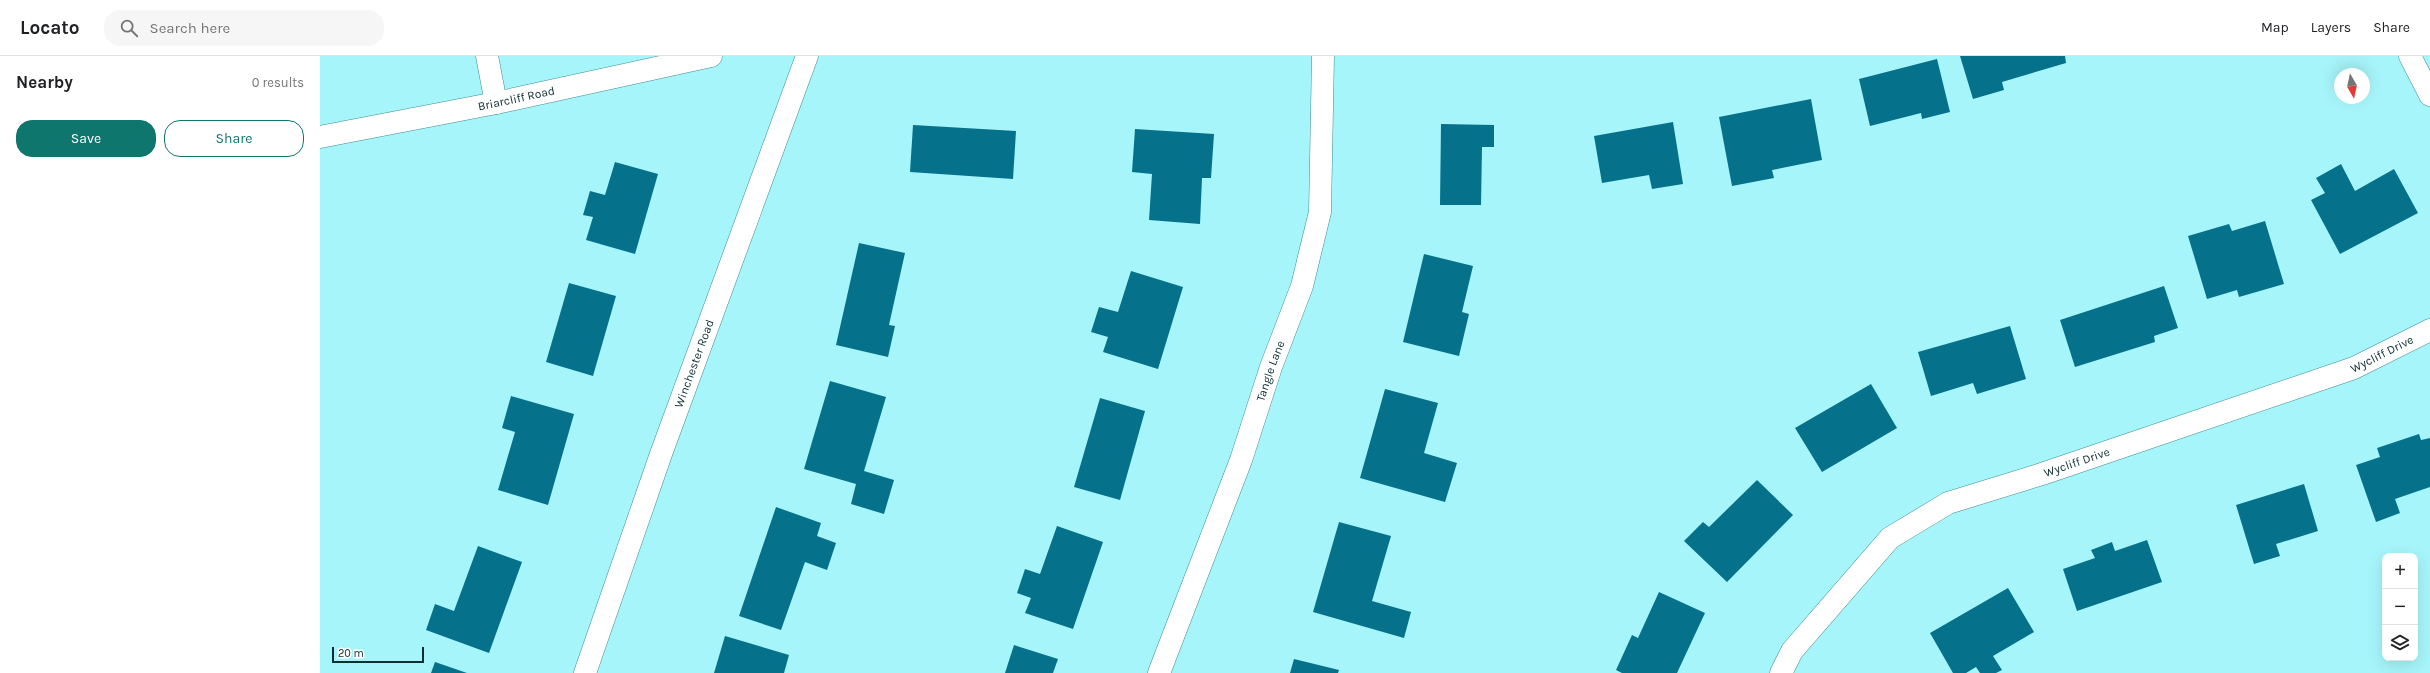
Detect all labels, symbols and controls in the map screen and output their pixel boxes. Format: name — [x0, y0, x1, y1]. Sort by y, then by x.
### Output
search box — [104, 10, 384, 46]
text: Locato — [20, 17, 80, 39]
icon: search — [118, 17, 140, 39]
text: Search here — [150, 19, 230, 37]
text: Map — [2261, 19, 2289, 36]
text: Layers — [2311, 19, 2351, 36]
text: Share — [2373, 19, 2410, 36]
north arrow — [2334, 68, 2370, 104]
text: Nearby — [16, 72, 73, 92]
text: 0 results — [252, 75, 304, 90]
street label: Briarcliff Road — [477, 83, 556, 113]
button: Save — [16, 120, 156, 157]
button: Share — [164, 120, 304, 157]
street label: Winchester Road — [672, 318, 717, 410]
street label: Wycliff Drive — [2348, 332, 2416, 376]
street label: Tangle Lane — [1253, 338, 1288, 403]
street label: Wycliff Drive — [2042, 445, 2112, 480]
map controls — [2382, 553, 2418, 661]
button: + — [2382, 553, 2418, 589]
button: − — [2382, 589, 2418, 625]
button: layers — [2382, 625, 2418, 661]
scale bar — [332, 645, 424, 664]
text: 20 m — [338, 647, 364, 660]

